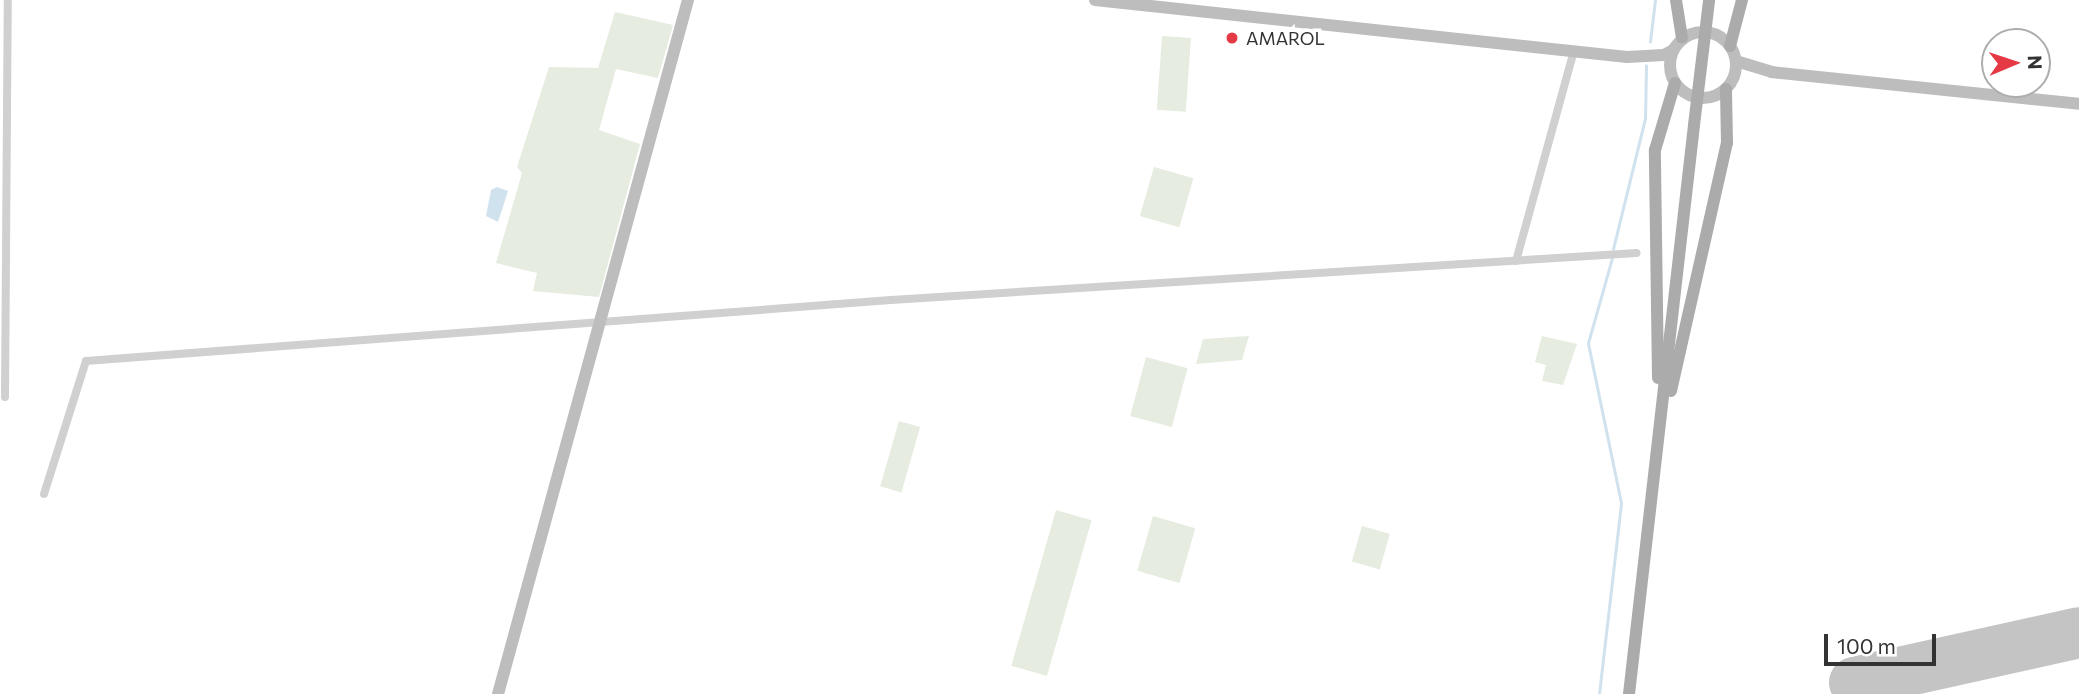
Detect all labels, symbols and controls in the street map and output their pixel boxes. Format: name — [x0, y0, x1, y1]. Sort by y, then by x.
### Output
place label: AMAROL — [1246, 27, 1325, 49]
north arrow — [1981, 28, 2051, 98]
marker: AMAROL — [1224, 30, 1240, 46]
text: N — [2024, 55, 2047, 70]
scale bar — [1827, 620, 1939, 664]
text: 100 m — [1837, 633, 1896, 658]

